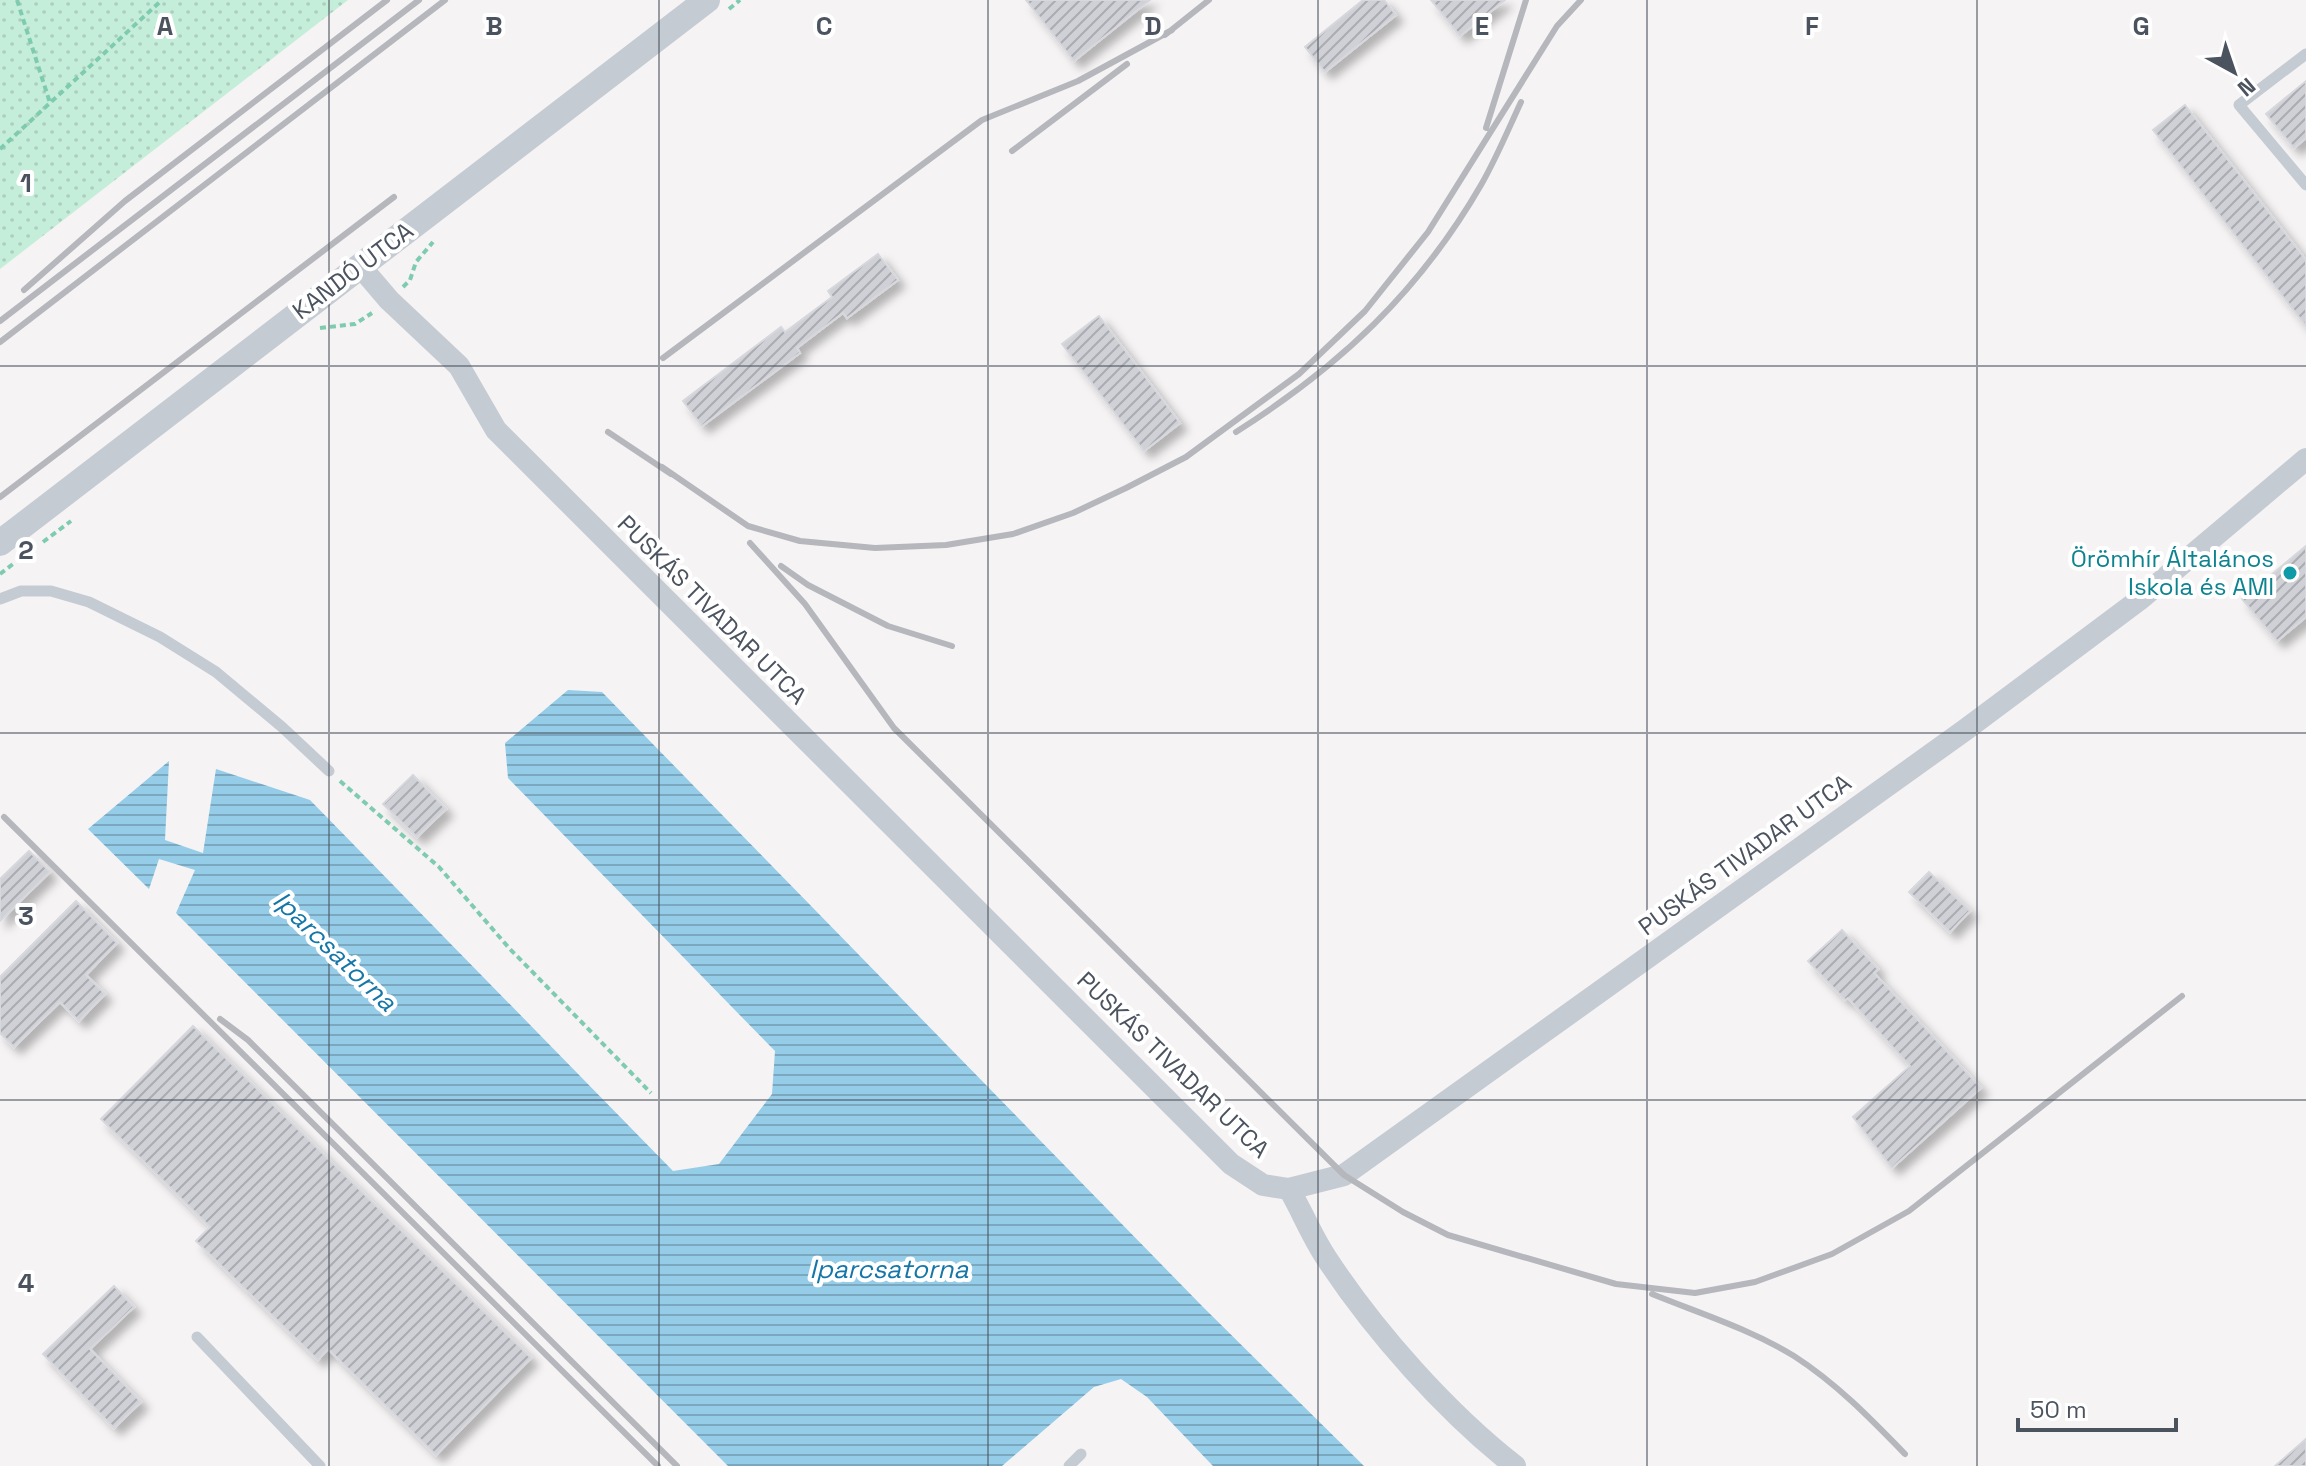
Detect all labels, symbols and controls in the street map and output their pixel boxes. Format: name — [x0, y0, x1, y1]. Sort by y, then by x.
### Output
text: A — [157, 9, 174, 43]
text: B — [485, 9, 503, 43]
text: C — [816, 9, 832, 43]
text: D — [1144, 9, 1162, 43]
text: E — [1475, 9, 1489, 43]
text: F — [1805, 9, 1819, 43]
text: G — [2132, 9, 2150, 43]
north arrow — [2194, 32, 2274, 112]
text: N — [2232, 72, 2262, 103]
text: 1 — [20, 166, 32, 200]
street label: KANDÓ UTCA — [286, 215, 419, 326]
street label: PUSKÁS TIVADAR UTCA — [611, 508, 814, 711]
text: 2 — [18, 533, 34, 567]
place label: Örömhír Általános Iskola és AMI — [2071, 543, 2274, 602]
marker: Örömhír Általános Iskola és AMI — [2281, 564, 2299, 582]
street label: PUSKÁS TIVADAR UTCA — [1632, 767, 1857, 942]
water label: Iparcsatorna — [266, 884, 405, 1019]
text: 3 — [18, 899, 34, 933]
street label: PUSKÁS TIVADAR UTCA — [1071, 965, 1276, 1165]
water label: Iparcsatorna — [810, 1252, 969, 1286]
text: 4 — [18, 1266, 34, 1300]
scale bar — [2018, 1382, 2176, 1432]
text: 50 m — [2030, 1394, 2087, 1425]

